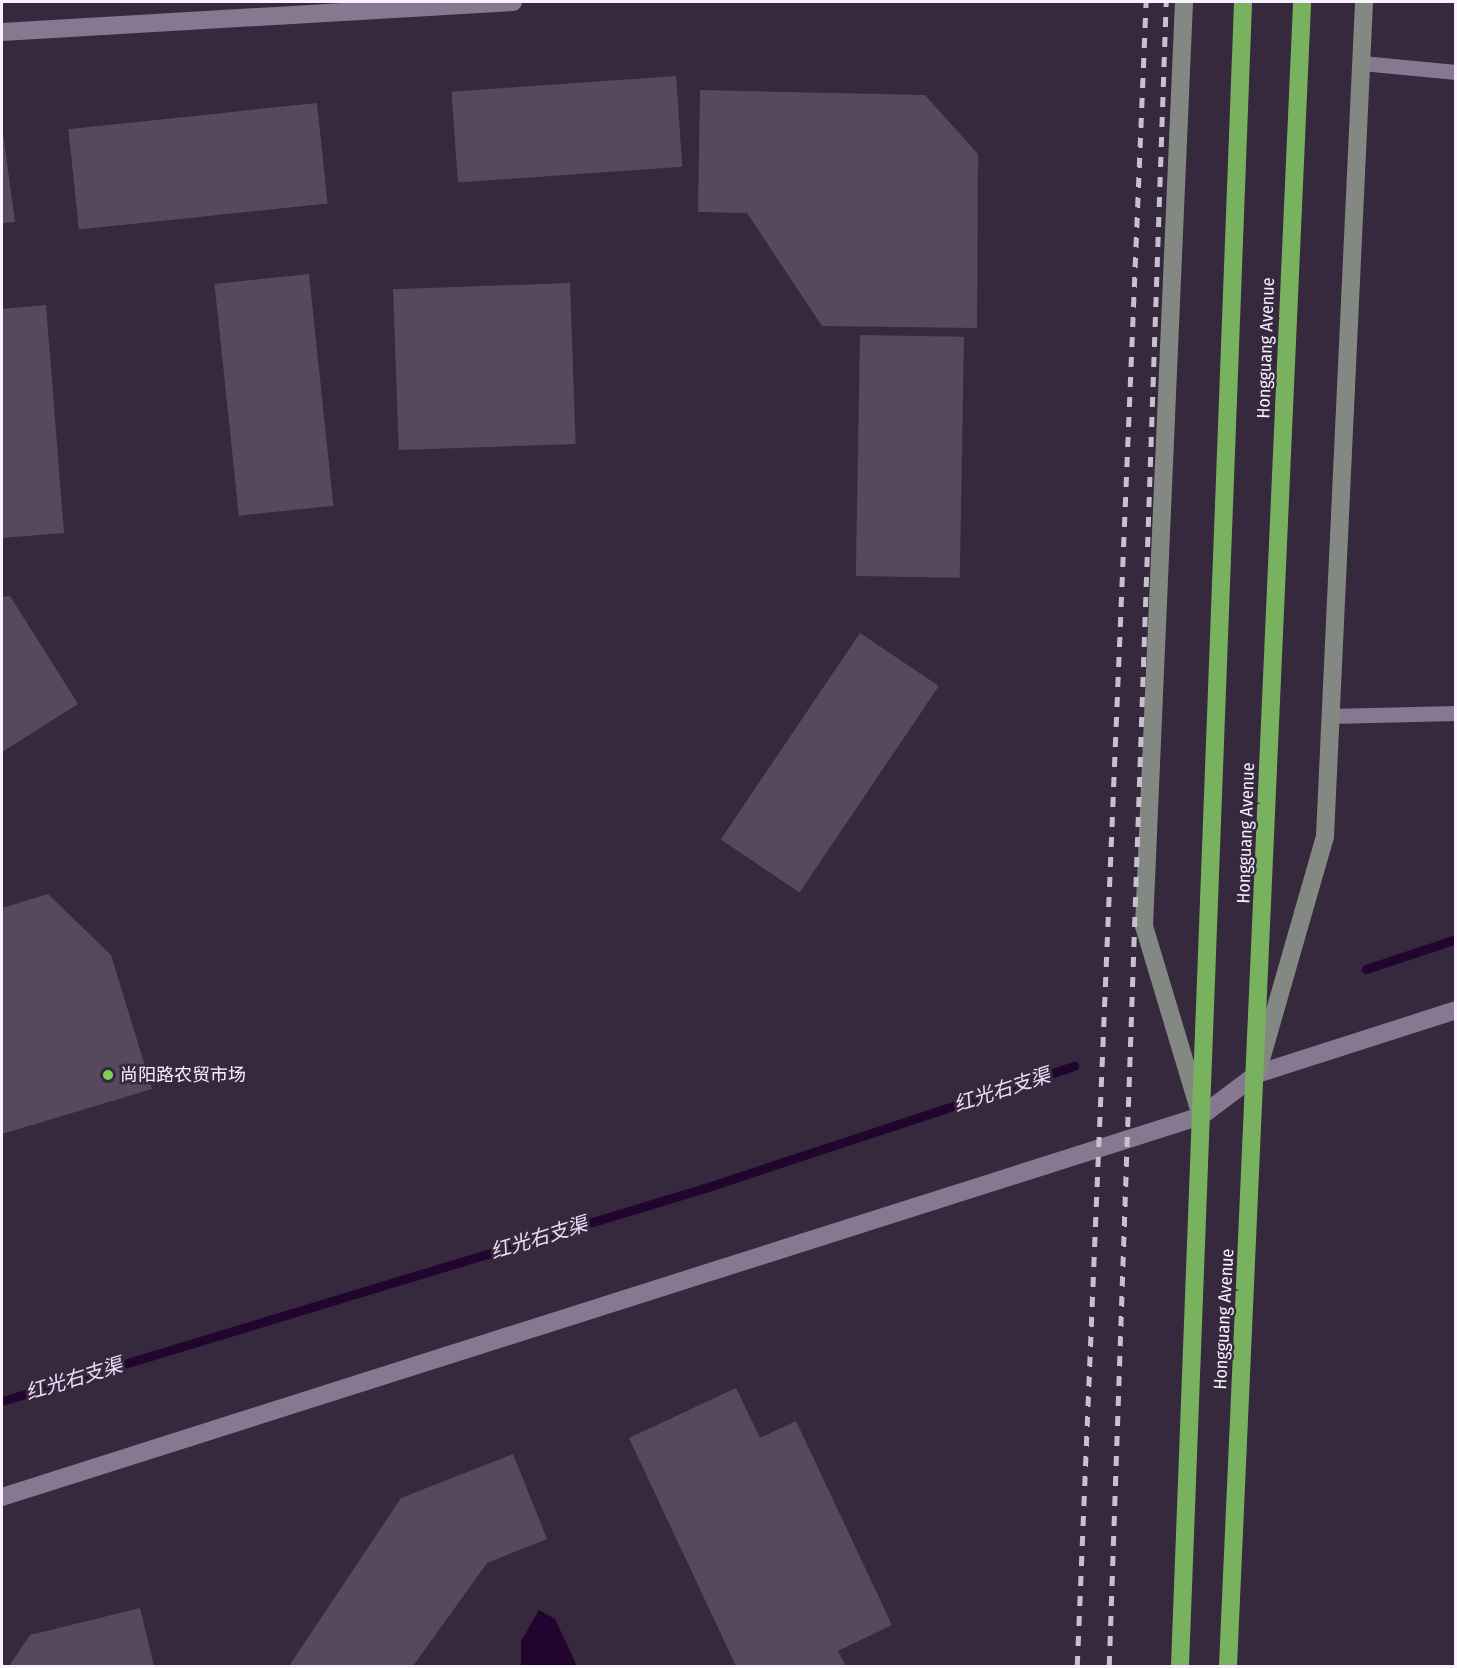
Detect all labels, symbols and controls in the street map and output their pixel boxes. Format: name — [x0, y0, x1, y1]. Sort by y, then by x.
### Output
street label: Hongguang Avenue — [1253, 277, 1279, 419]
street label: Hongguang Avenue — [1233, 762, 1259, 904]
water label: 红光右支渠 — [951, 1063, 1053, 1117]
place label: 尚阳路农贸市场 — [120, 1064, 246, 1086]
marker: 尚阳路农贸市场 — [101, 1068, 115, 1082]
water label: 红光右支渠 — [488, 1212, 590, 1264]
street label: Hongguang Avenue — [1210, 1248, 1238, 1390]
water label: 红光右支渠 — [23, 1353, 125, 1405]

